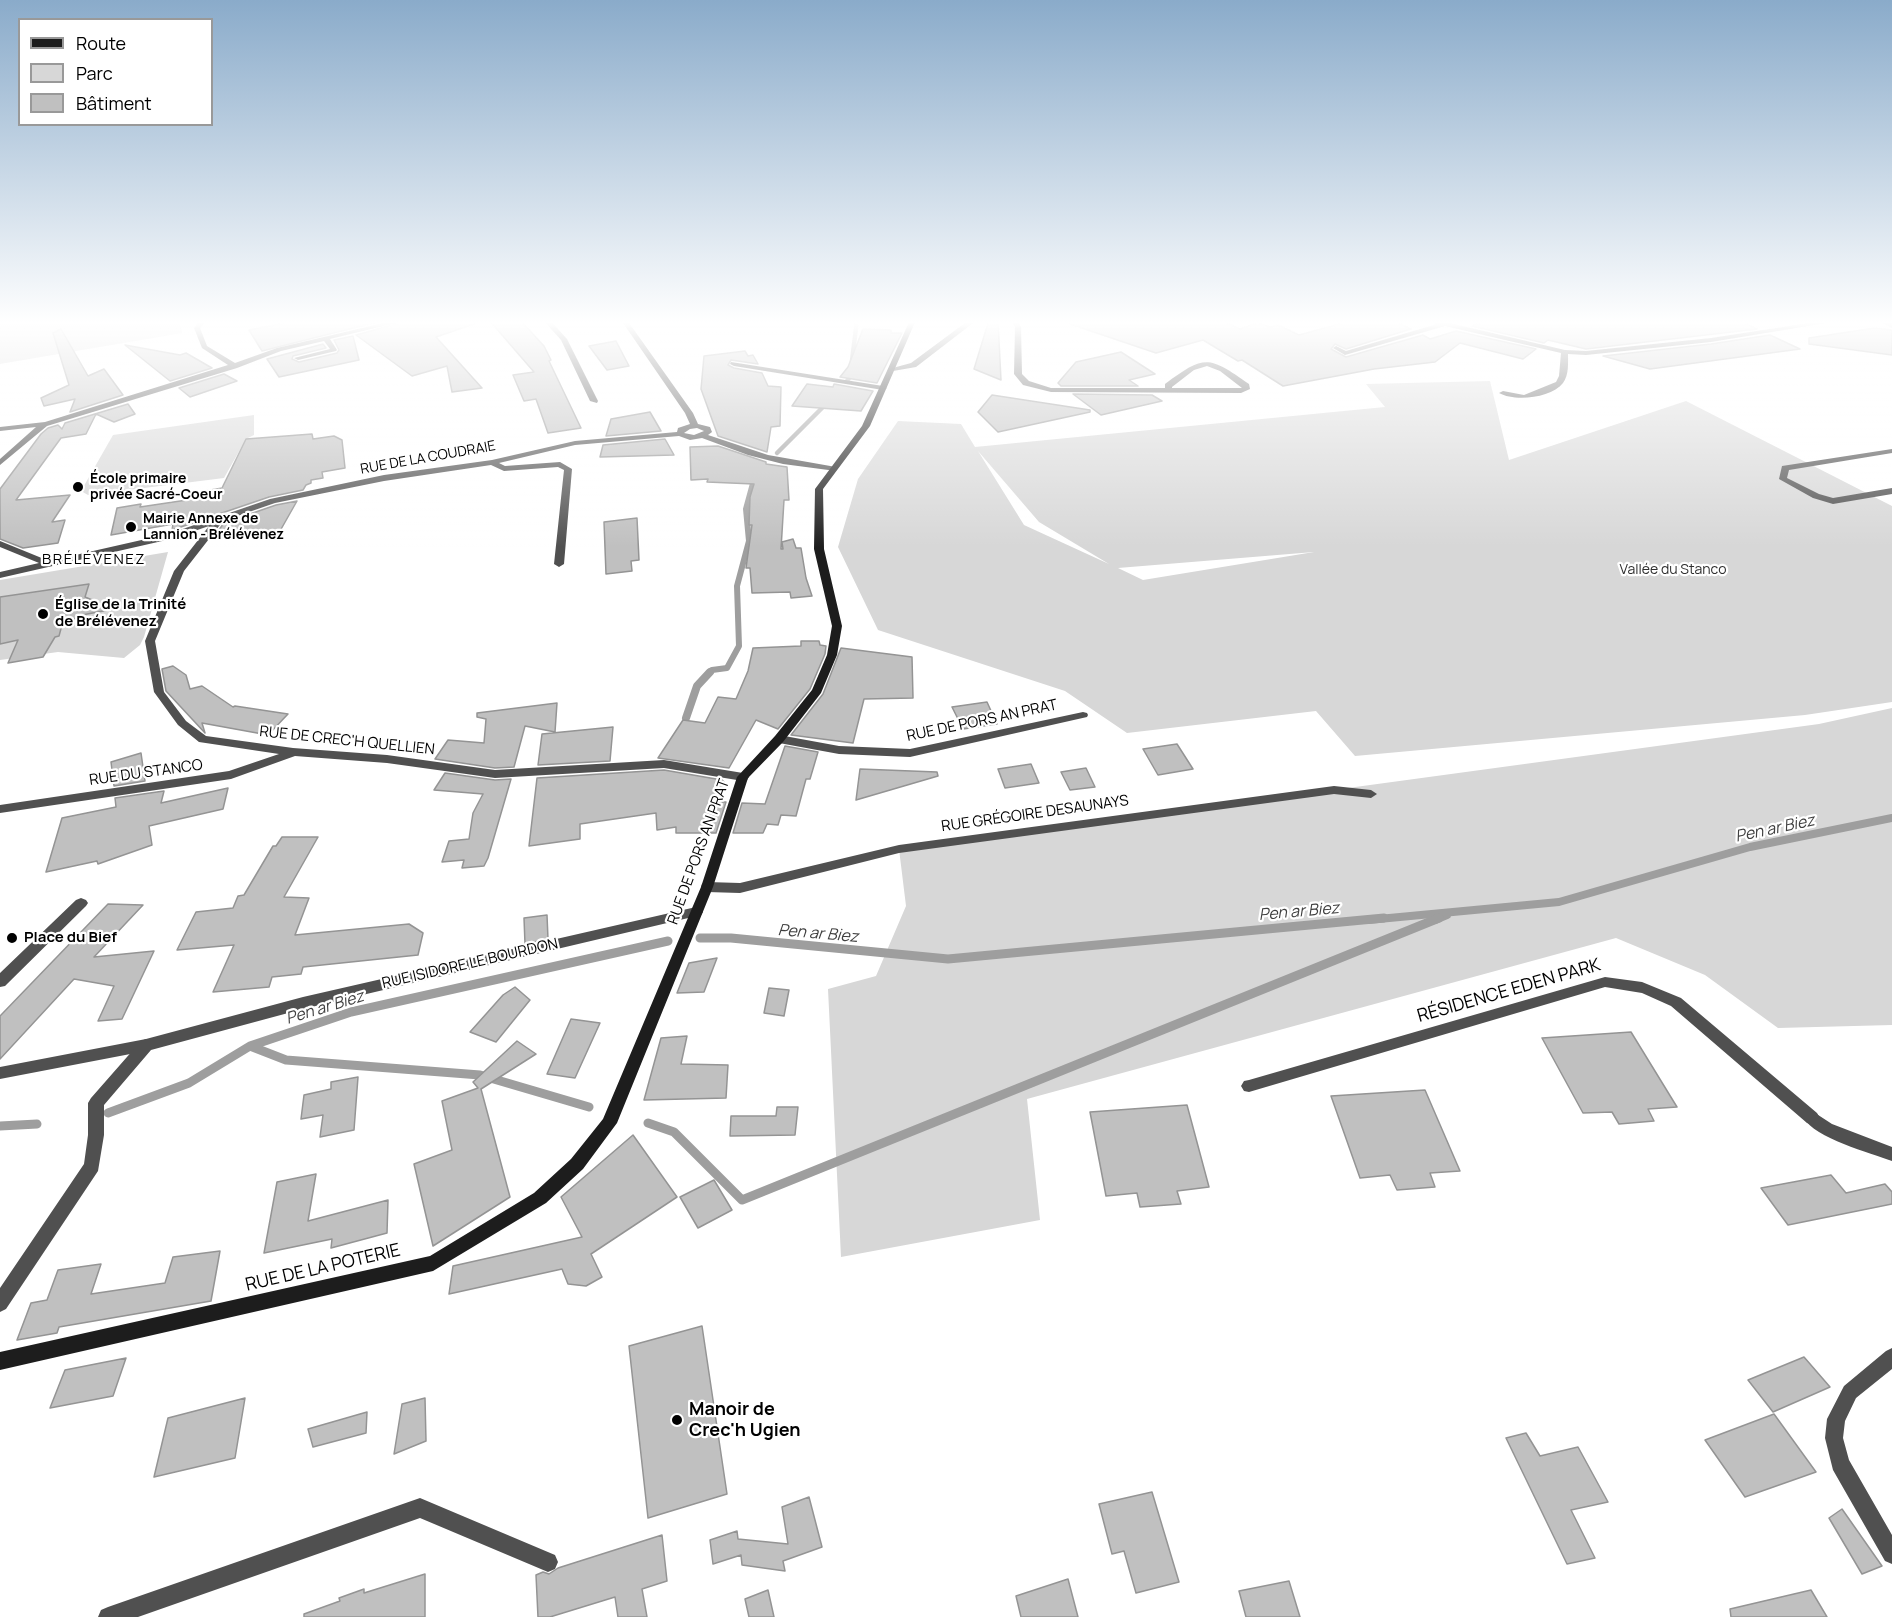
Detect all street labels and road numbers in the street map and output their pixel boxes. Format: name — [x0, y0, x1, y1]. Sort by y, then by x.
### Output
street label: RUE DE LA COUDRAIE — [359, 438, 497, 478]
street label: RUE DE PORS AN PRAT — [905, 696, 1059, 746]
street label: RUE DE CREC'H QUELLIEN — [258, 723, 436, 759]
street label: RUE DU STANCO — [88, 756, 204, 790]
street label: RUE DE PORS AN PRAT — [664, 777, 734, 927]
street label: RUE GRÉGOIRE DESAUNAYS — [940, 792, 1130, 836]
street label: RUE ISIDORE LE BOURDON — [380, 935, 560, 993]
street label: RÉSIDENCE EDEN PARK — [1415, 954, 1603, 1028]
street label: RUE DE LA POTERIE — [243, 1240, 403, 1296]

